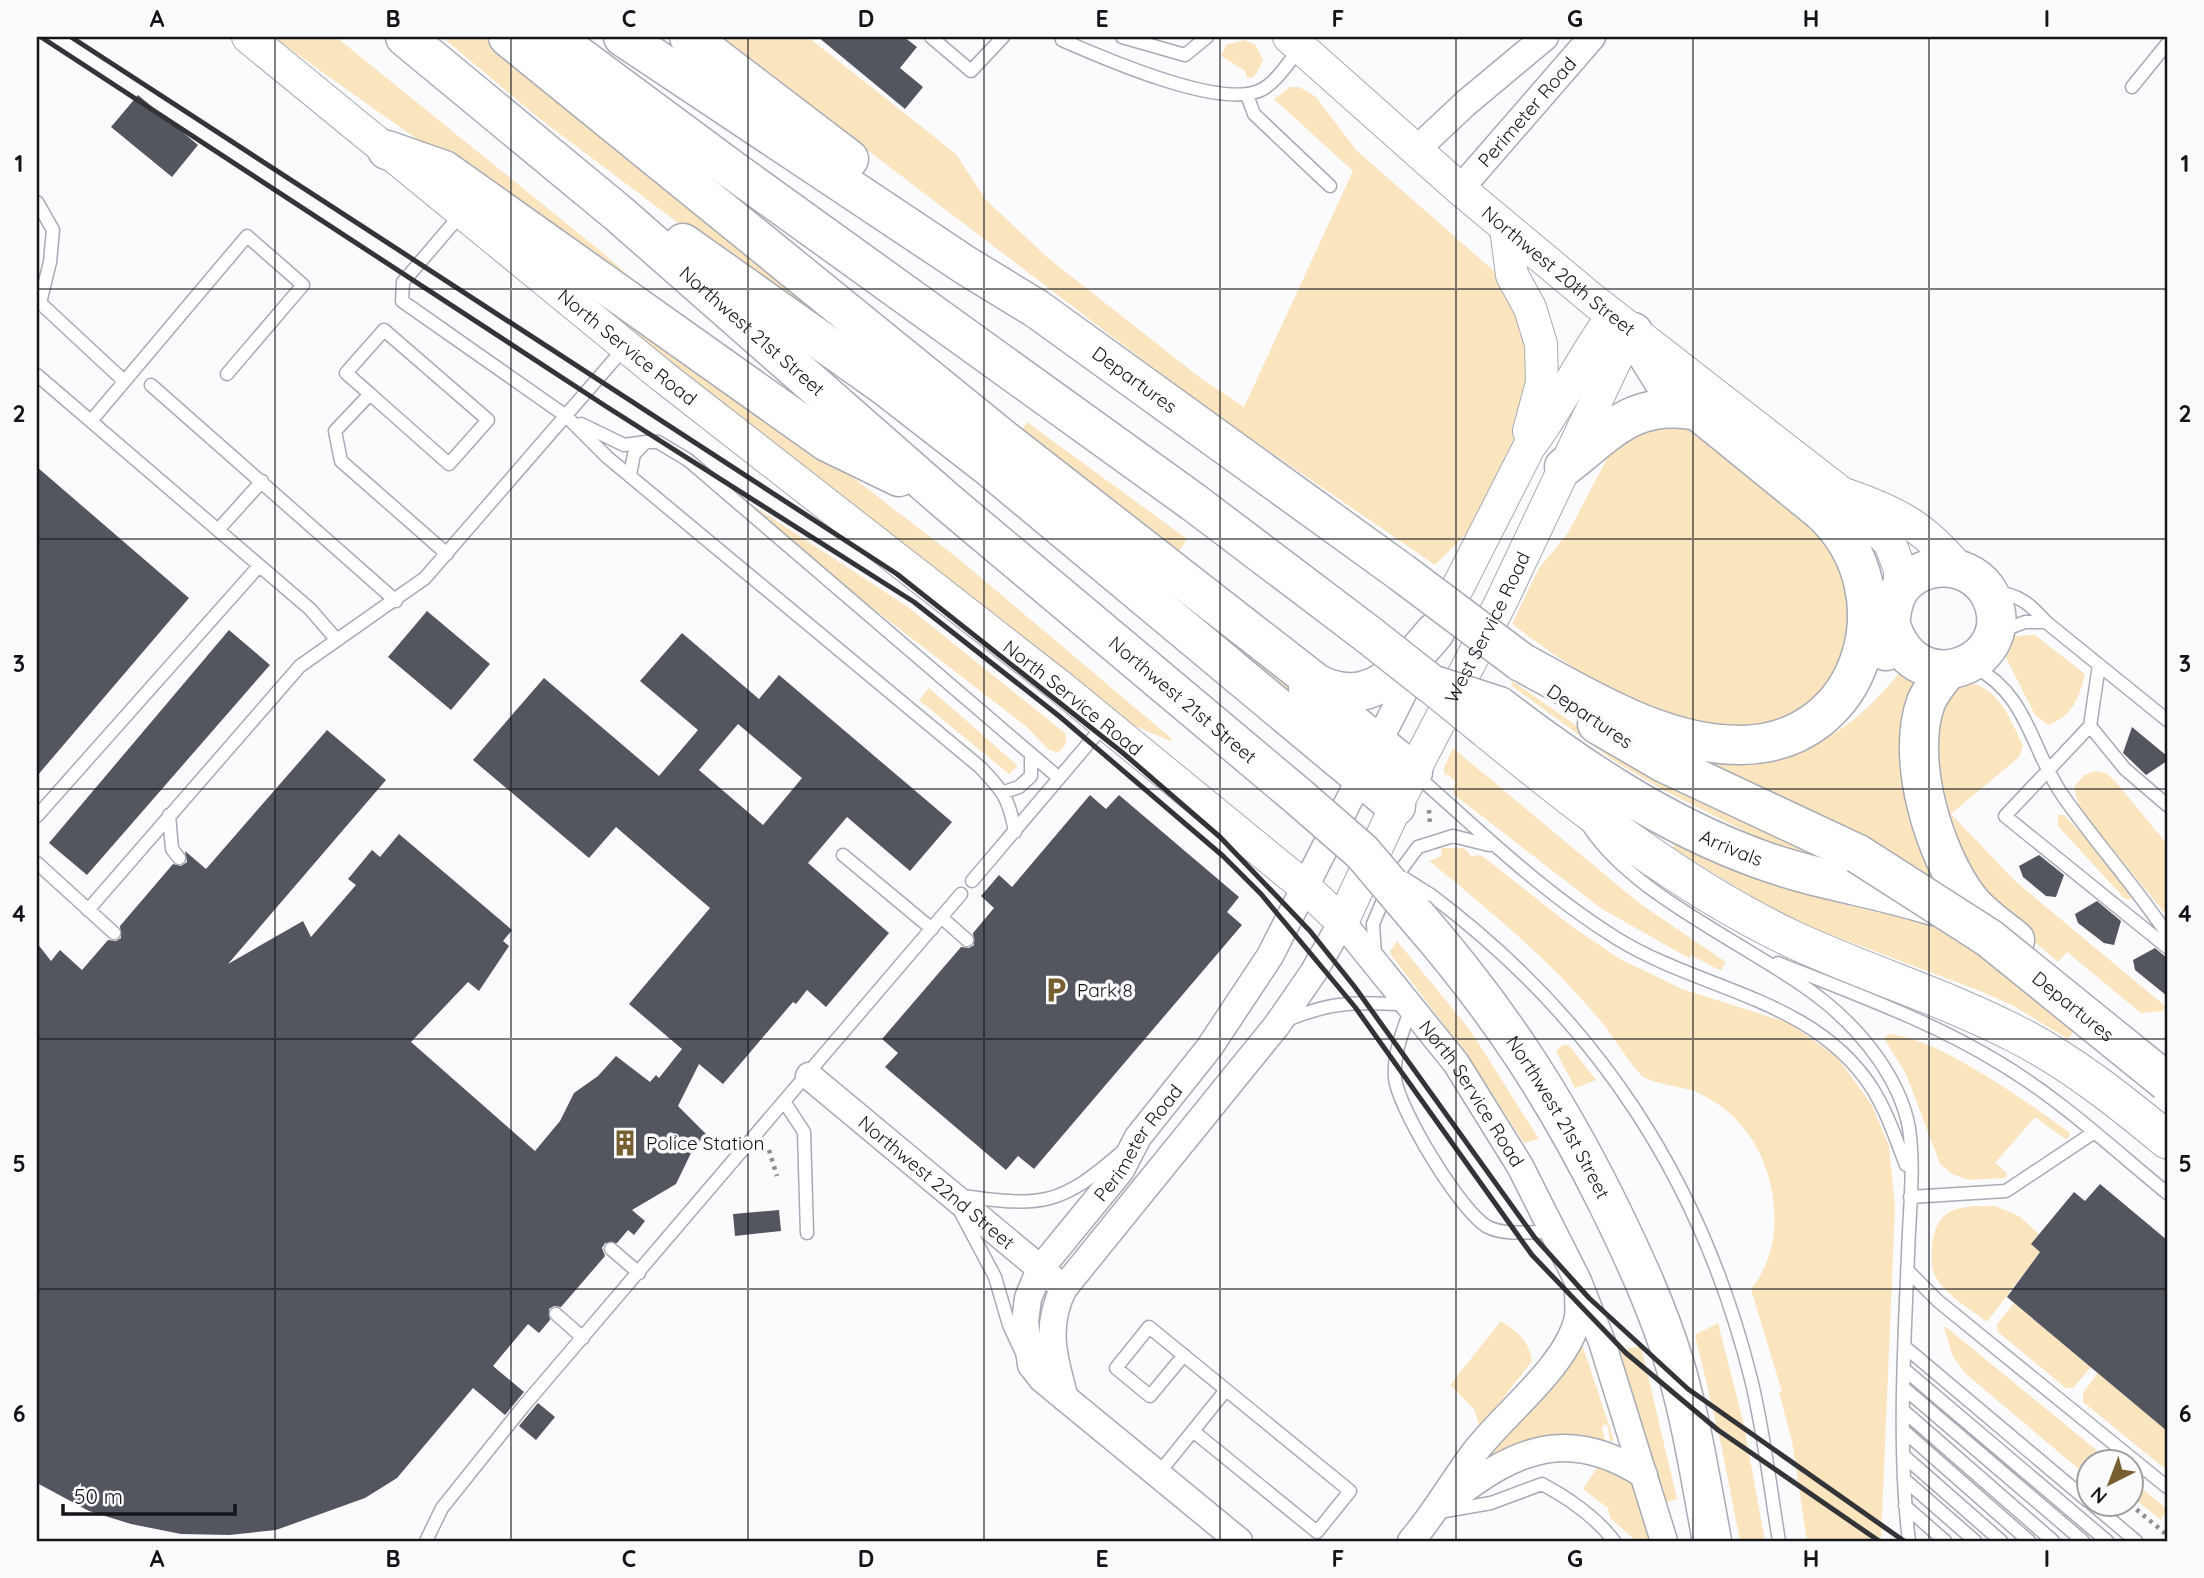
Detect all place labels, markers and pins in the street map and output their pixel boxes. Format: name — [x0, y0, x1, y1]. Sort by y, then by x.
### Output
parking icon: Park 8 — [1041, 975, 1071, 1005]
place label: Park 8 — [1077, 978, 1133, 1002]
building icon: Police Station — [610, 1128, 640, 1158]
place label: Police Station — [646, 1131, 764, 1155]

